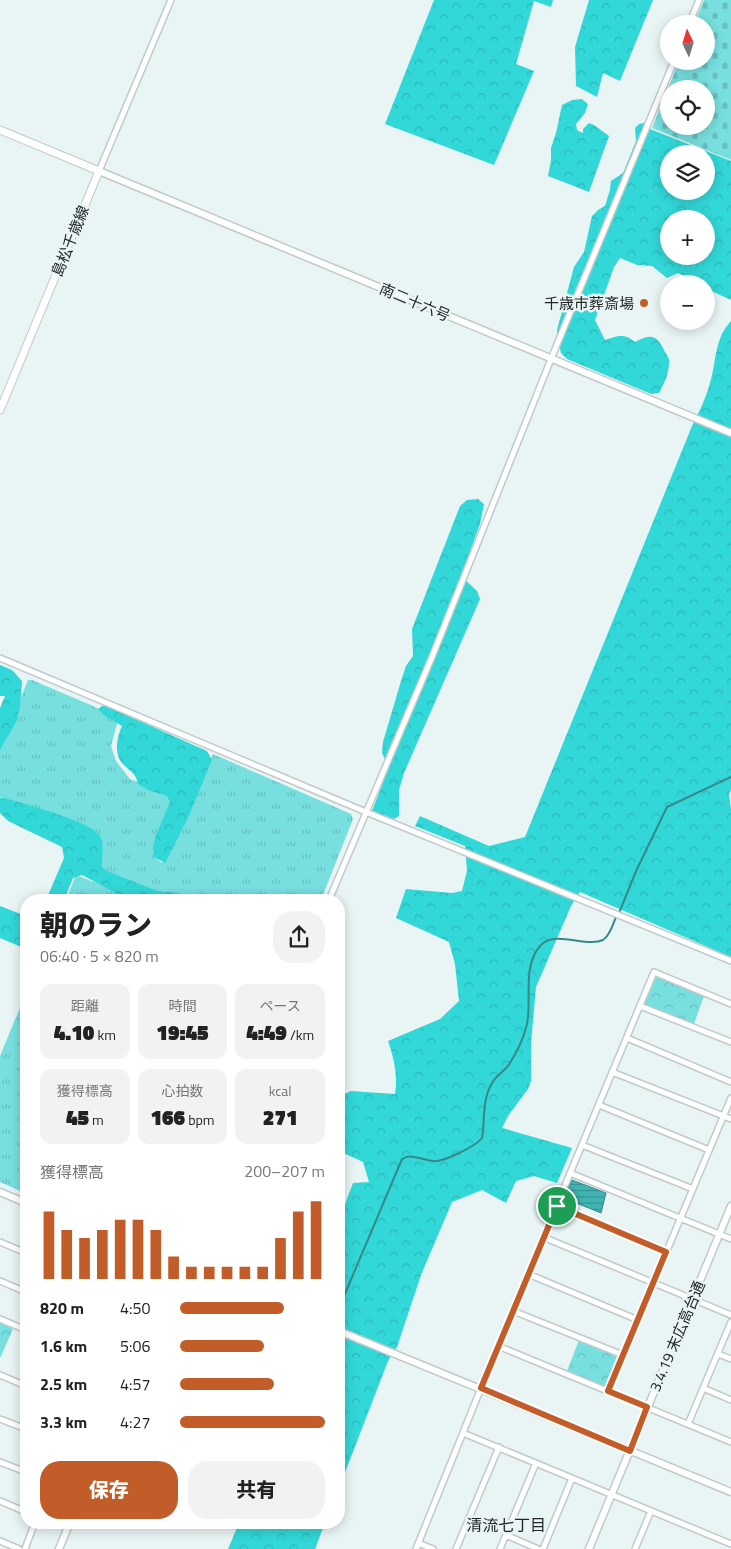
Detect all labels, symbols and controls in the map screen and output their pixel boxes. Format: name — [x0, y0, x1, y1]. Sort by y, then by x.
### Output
north arrow — [660, 15, 715, 70]
map controls — [660, 15, 715, 330]
button: locate — [660, 80, 715, 135]
button: layers — [660, 145, 715, 200]
street label: 島松千歳線 — [45, 202, 95, 280]
button: + — [660, 210, 715, 265]
button: − — [660, 275, 715, 330]
street label: 南二十六号 — [376, 277, 454, 327]
place label: 千歳市葬斎場 — [544, 292, 634, 315]
marker: 千歳市葬斎場 — [638, 297, 650, 309]
text: 朝のラン — [40, 903, 152, 946]
button: share — [273, 911, 325, 963]
text: 06:40 · 5 × 820 m — [40, 944, 159, 968]
text: 距離 — [71, 995, 99, 1016]
text: 時間 — [168, 995, 196, 1016]
text: ペース — [260, 995, 301, 1016]
text: 4.10 — [54, 1016, 94, 1048]
text: 19:45 — [156, 1016, 209, 1048]
text: 4:49 — [246, 1016, 287, 1048]
text: km — [94, 1024, 116, 1045]
text: /km — [287, 1024, 314, 1045]
text: 獲得標高 — [57, 1080, 113, 1101]
text: 心拍数 — [161, 1080, 203, 1101]
text: kcal — [269, 1080, 292, 1101]
text: 45 — [66, 1101, 89, 1133]
text: 166 — [150, 1101, 185, 1133]
text: 271 — [263, 1101, 297, 1133]
text: m — [89, 1109, 104, 1130]
text: bpm — [185, 1109, 215, 1130]
text: 200–207 m — [244, 1159, 325, 1183]
text: 獲得標高 — [40, 1160, 104, 1184]
pin — [536, 1185, 578, 1227]
icon: arrive — [543, 1192, 571, 1220]
street label: 3.4.19 末広高台通 — [643, 1277, 711, 1395]
text: 820 m — [40, 1296, 84, 1320]
text: 4:50 — [120, 1296, 150, 1320]
text: 1.6 km — [40, 1334, 87, 1358]
text: 5:06 — [120, 1334, 150, 1358]
text: 2.5 km — [40, 1372, 87, 1396]
text: 4:57 — [120, 1372, 150, 1396]
text: 3.3 km — [40, 1410, 87, 1434]
text: 4:27 — [120, 1410, 150, 1434]
button: 保存 — [40, 1461, 178, 1519]
button: 共有 — [188, 1461, 325, 1519]
district label: 清流七丁目 — [466, 1513, 546, 1537]

